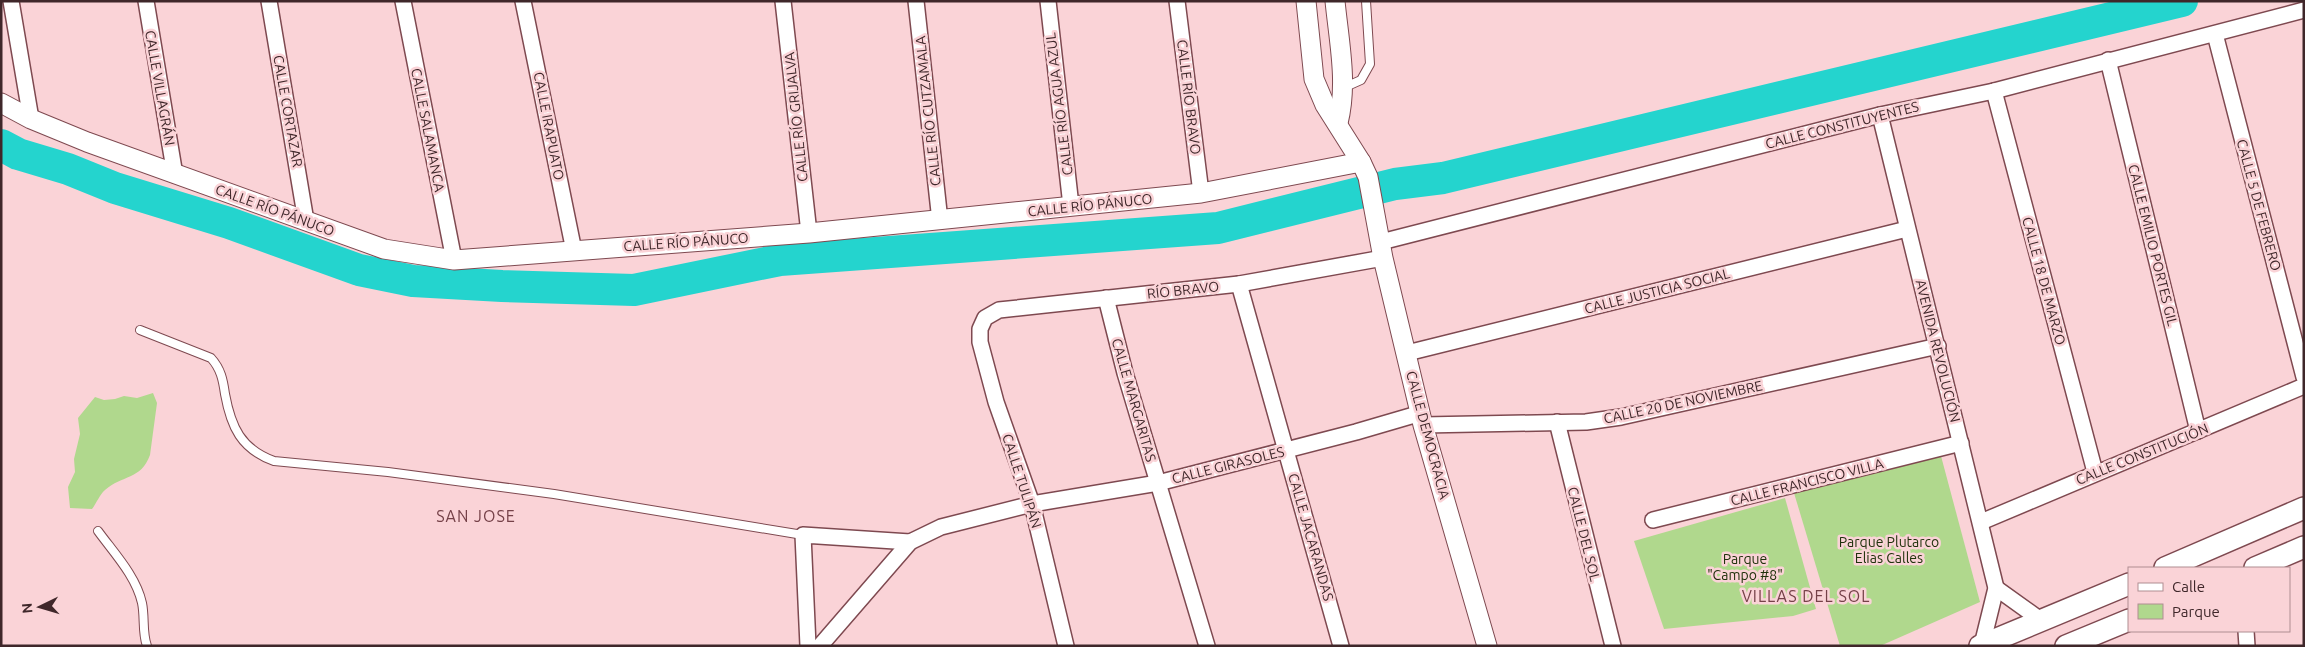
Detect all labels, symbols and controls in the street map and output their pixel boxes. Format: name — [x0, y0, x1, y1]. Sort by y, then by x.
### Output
street label: CALLE VILLAGRÁN — [142, 29, 179, 147]
street label: CALLE RÍO AGUA AZUL — [1041, 32, 1076, 176]
street label: CALLE RÍO CUTZAMALA — [911, 35, 944, 187]
street label: CALLE RÍO BRAVO — [1174, 38, 1205, 156]
street label: CALLE RÍO GRIJALVA — [780, 51, 811, 183]
street label: CALLE CORTAZAR — [270, 54, 306, 169]
street label: CALLE SALAMANCA — [408, 67, 448, 193]
street label: CALLE IRAPUATO — [531, 71, 567, 182]
street label: CALLE CONSTITUYENTES — [1764, 98, 1920, 152]
street label: CALLE 5 DE FEBRERO — [2234, 137, 2284, 273]
street label: CALLE EMILIO PORTES GIL — [2125, 163, 2181, 327]
street label: CALLE RÍO PÁNUCO — [213, 180, 337, 239]
street label: CALLE RÍO PÁNUCO — [1027, 189, 1153, 220]
street label: CALLE 18 DE MARZO — [2019, 215, 2069, 347]
street label: CALLE RÍO PÁNUCO — [623, 229, 749, 254]
street label: CALLE JUSTICIA SOCIAL — [1583, 265, 1731, 317]
street label: RÍO BRAVO — [1146, 277, 1220, 302]
street label: AVENIDA REVOLUCIÓN — [1913, 278, 1964, 424]
street label: CALLE MARGARITAS — [1109, 336, 1159, 464]
street label: CALLE DEMOCRACIA — [1403, 369, 1453, 501]
street label: CALLE 20 DE NOVIEMBRE — [1602, 377, 1764, 427]
street label: CALLE CONSTITUCIÓN — [2073, 419, 2211, 488]
street label: CALLE TULIPÁN — [999, 431, 1046, 530]
street label: CALLE GIRASOLES — [1170, 443, 1286, 487]
street label: CALLE FRANCISCO VILLA — [1729, 455, 1885, 509]
street label: CALLE JACARANDAS — [1285, 471, 1337, 603]
street label: CALLE DEL SOL — [1565, 485, 1603, 583]
district label: SAN JOSE — [436, 507, 516, 525]
park label: Parque Plutarco Elias Calles — [1839, 534, 1939, 566]
park label: Parque "Campo #8" — [1707, 551, 1783, 583]
legend — [2128, 567, 2290, 632]
text: Calle — [2172, 578, 2205, 595]
north arrow — [15, 582, 65, 632]
district label: VILLAS DEL SOL — [1742, 587, 1870, 605]
text: N — [19, 602, 35, 614]
text: Parque — [2172, 603, 2220, 620]

